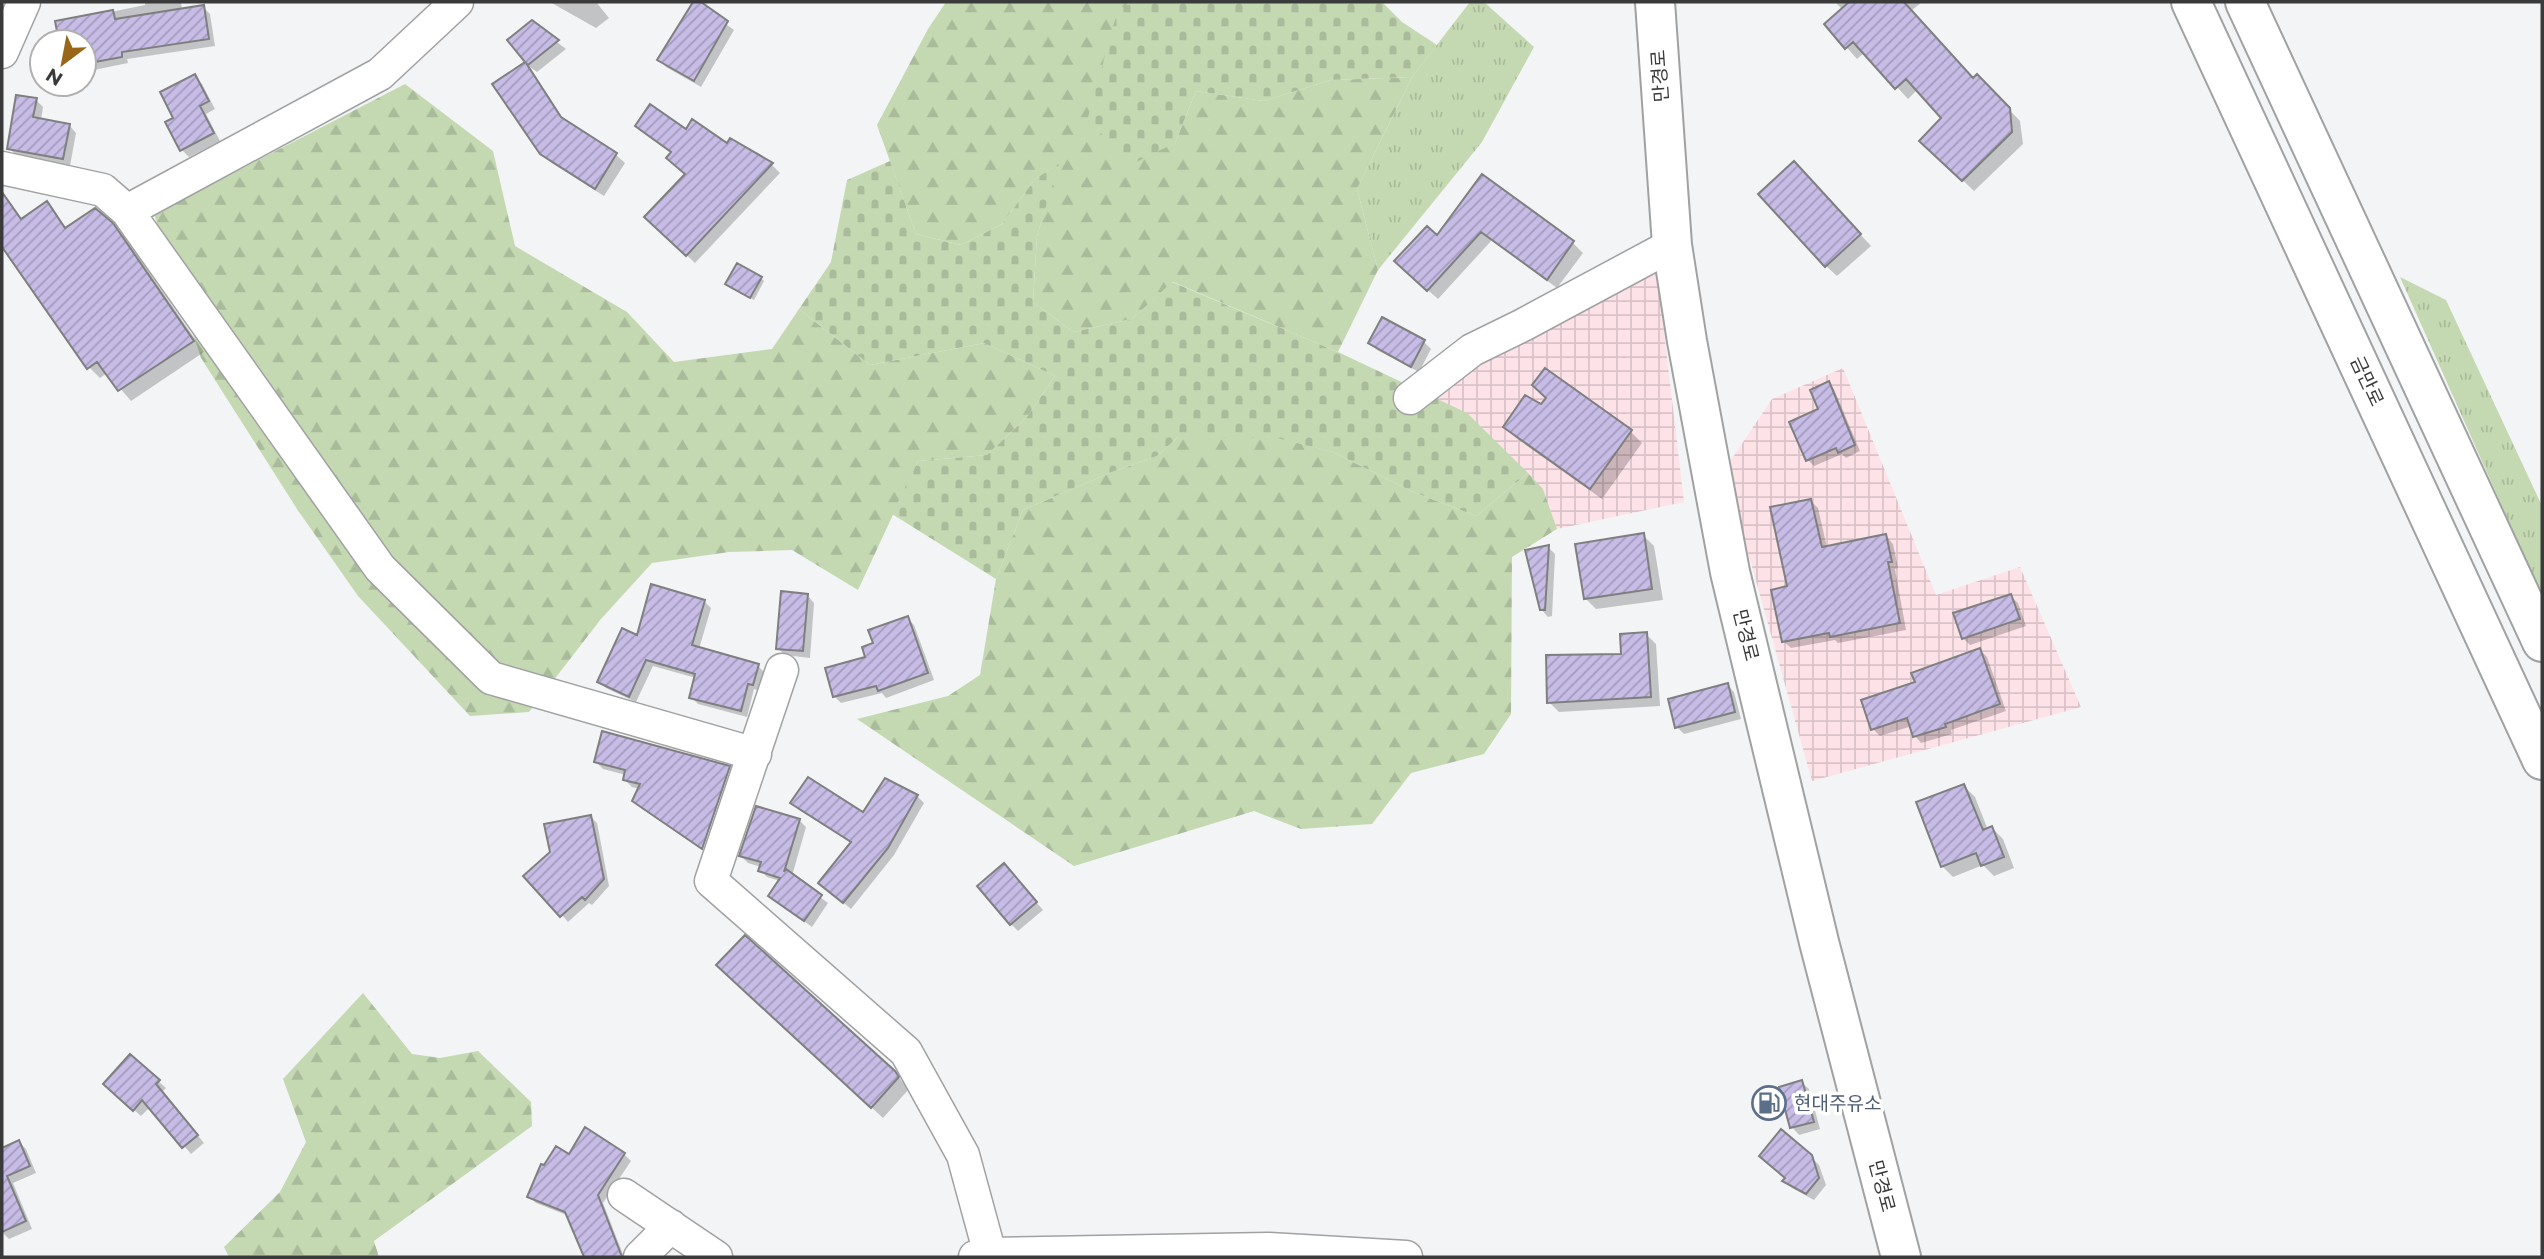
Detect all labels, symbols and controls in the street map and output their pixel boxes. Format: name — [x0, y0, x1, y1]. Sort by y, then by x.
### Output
north arrow — [28, 28, 98, 98]
street label: 만경로 — [1647, 49, 1673, 103]
text: N — [42, 63, 67, 91]
street label: 금만로 — [2345, 352, 2389, 410]
street label: 만경로 — [1728, 607, 1764, 663]
fuel station icon: 현대주유소 — [1750, 1084, 1788, 1122]
place label: 현대주유소 — [1794, 1092, 1881, 1115]
street label: 만경로 — [1864, 1158, 1900, 1214]

